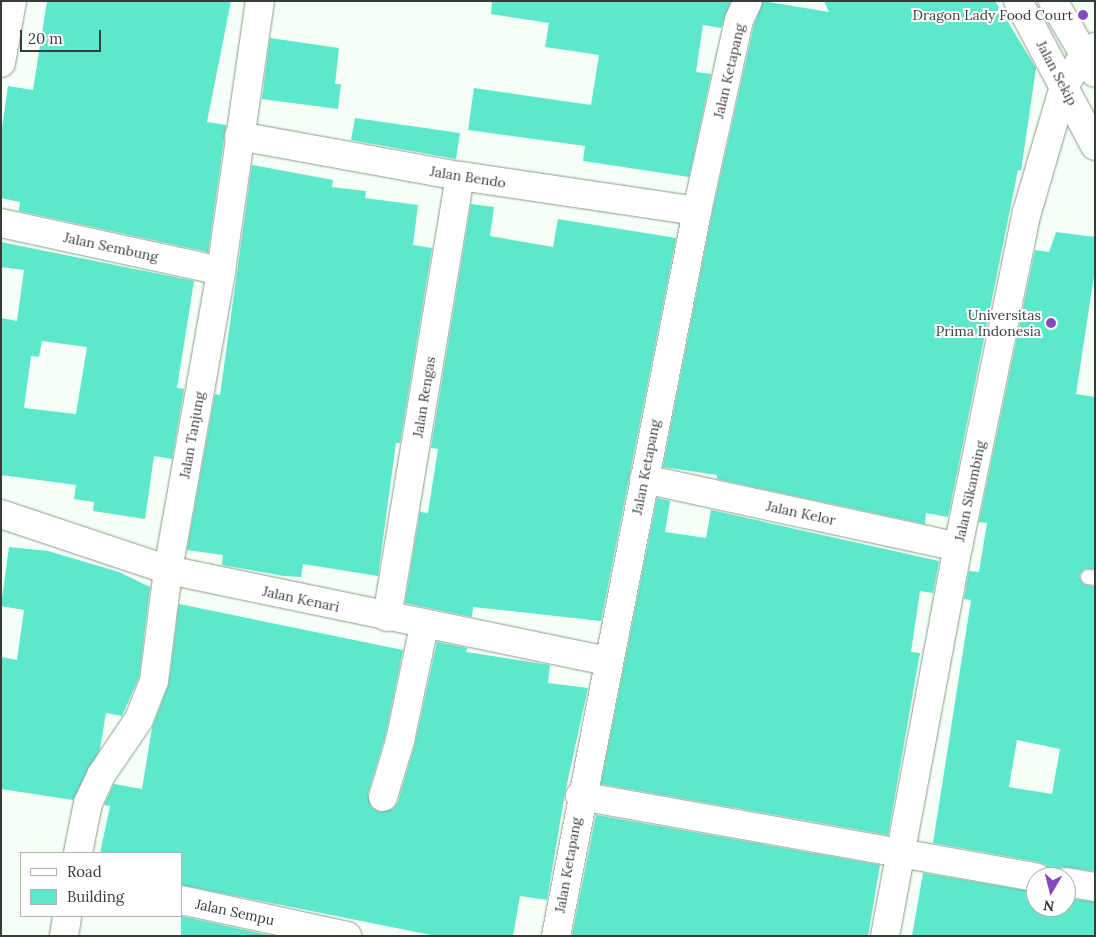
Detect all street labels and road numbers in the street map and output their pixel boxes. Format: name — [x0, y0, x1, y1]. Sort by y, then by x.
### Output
street label: Jalan Ketapang — [710, 22, 748, 120]
street label: Jalan Sekip — [1033, 38, 1081, 108]
street label: Jalan Bendo — [429, 163, 507, 191]
street label: Jalan Sembung — [62, 229, 160, 265]
street label: Jalan Rengas — [409, 355, 439, 439]
street label: Jalan Tanjung — [176, 390, 208, 480]
street label: Jalan Ketapang — [629, 418, 663, 516]
street label: Jalan Sikambing — [951, 439, 989, 543]
street label: Jalan Kelor — [765, 497, 837, 529]
street label: Jalan Kenari — [261, 583, 341, 615]
street label: Jalan Ketapang — [551, 816, 585, 914]
street label: Jalan Sempu — [194, 895, 276, 929]

